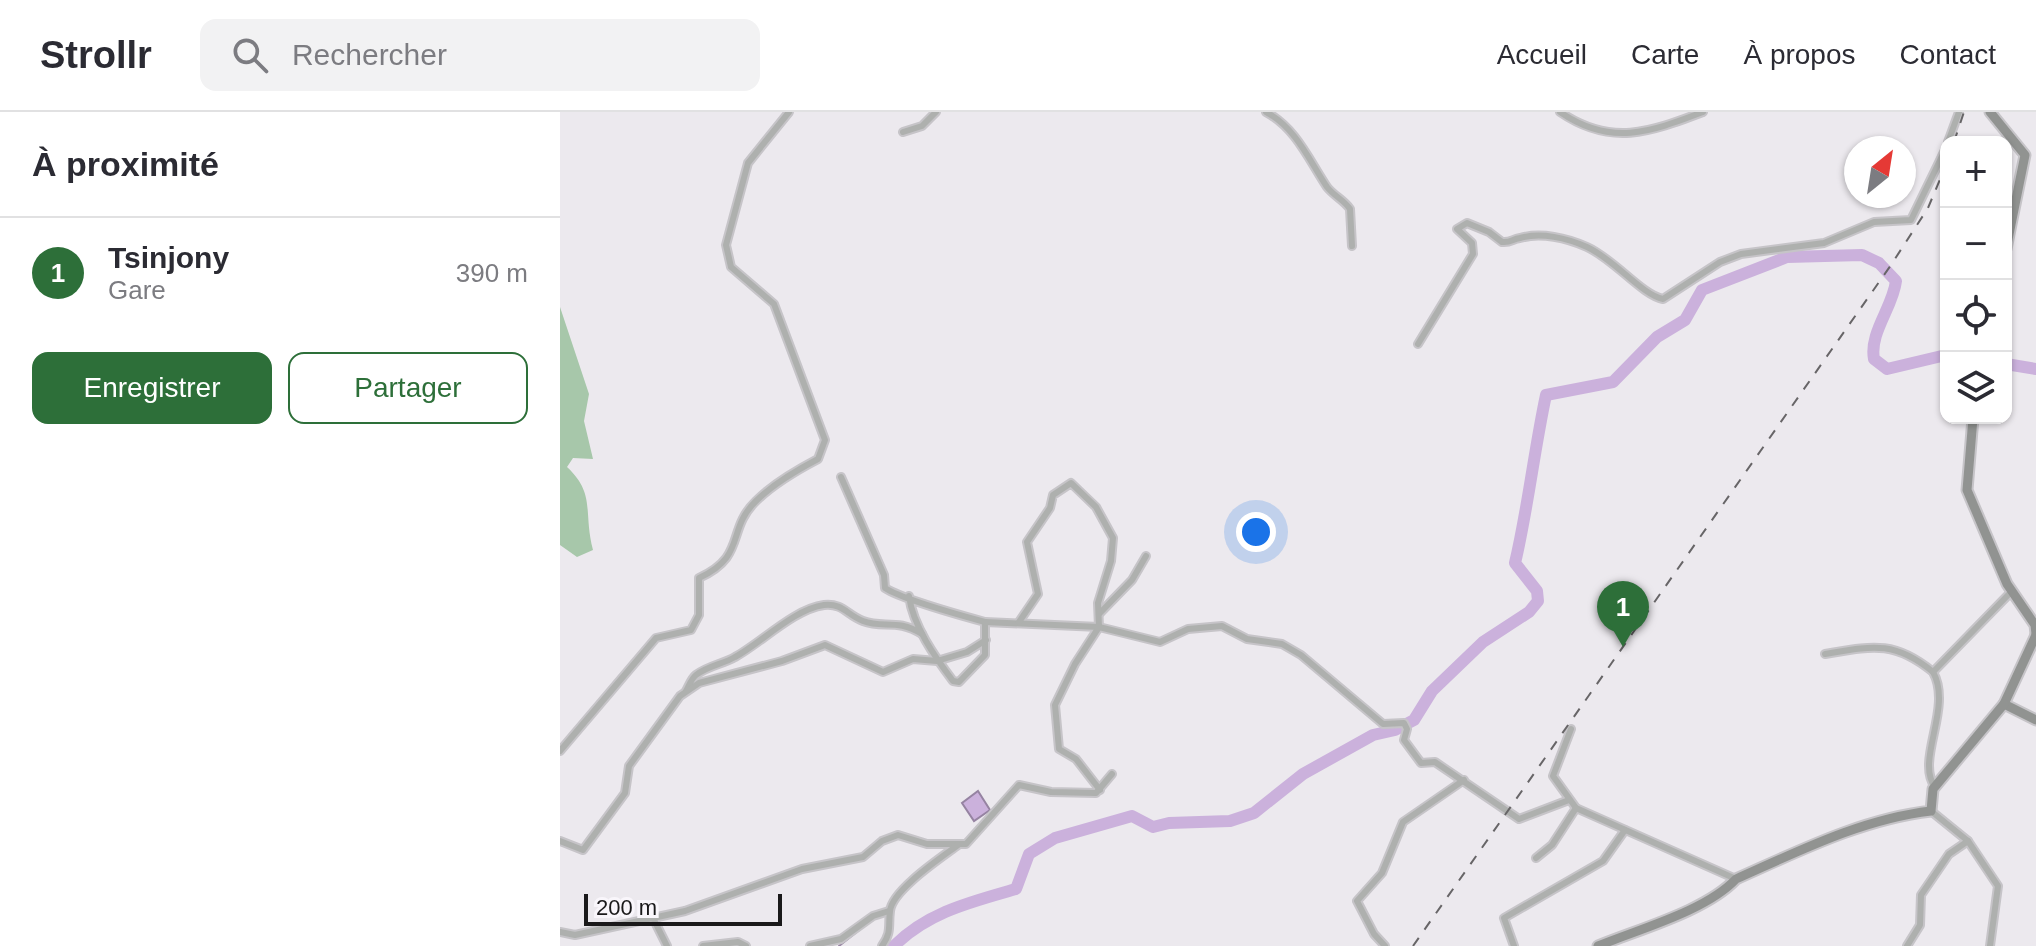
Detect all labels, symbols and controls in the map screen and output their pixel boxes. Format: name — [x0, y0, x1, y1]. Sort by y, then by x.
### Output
search box — [200, 19, 760, 91]
icon: search — [228, 33, 272, 77]
text: Strollr — [40, 34, 152, 76]
text: Rechercher — [292, 38, 447, 71]
text: Accueil — [1497, 39, 1587, 70]
text: Carte — [1631, 39, 1699, 70]
text: À propos — [1743, 39, 1856, 70]
text: Contact — [1900, 39, 1996, 70]
north arrow — [1844, 136, 1916, 208]
map controls — [1940, 136, 2012, 424]
button: + — [1940, 136, 2012, 208]
text: À proximité — [32, 145, 219, 183]
button: − — [1940, 208, 2012, 280]
text: Tsinjony — [108, 241, 229, 274]
text: 1 — [51, 258, 65, 288]
text: 390 m — [456, 258, 528, 288]
text: Gare — [108, 275, 166, 305]
button: locate — [1940, 280, 2012, 352]
button: Enregistrer — [32, 352, 272, 424]
button: Partager — [288, 352, 528, 424]
button: layers — [1940, 352, 2012, 424]
your location — [1236, 512, 1276, 552]
pin: 1 — [1597, 581, 1649, 647]
scale bar — [584, 890, 782, 926]
text: 200 m — [596, 895, 657, 920]

